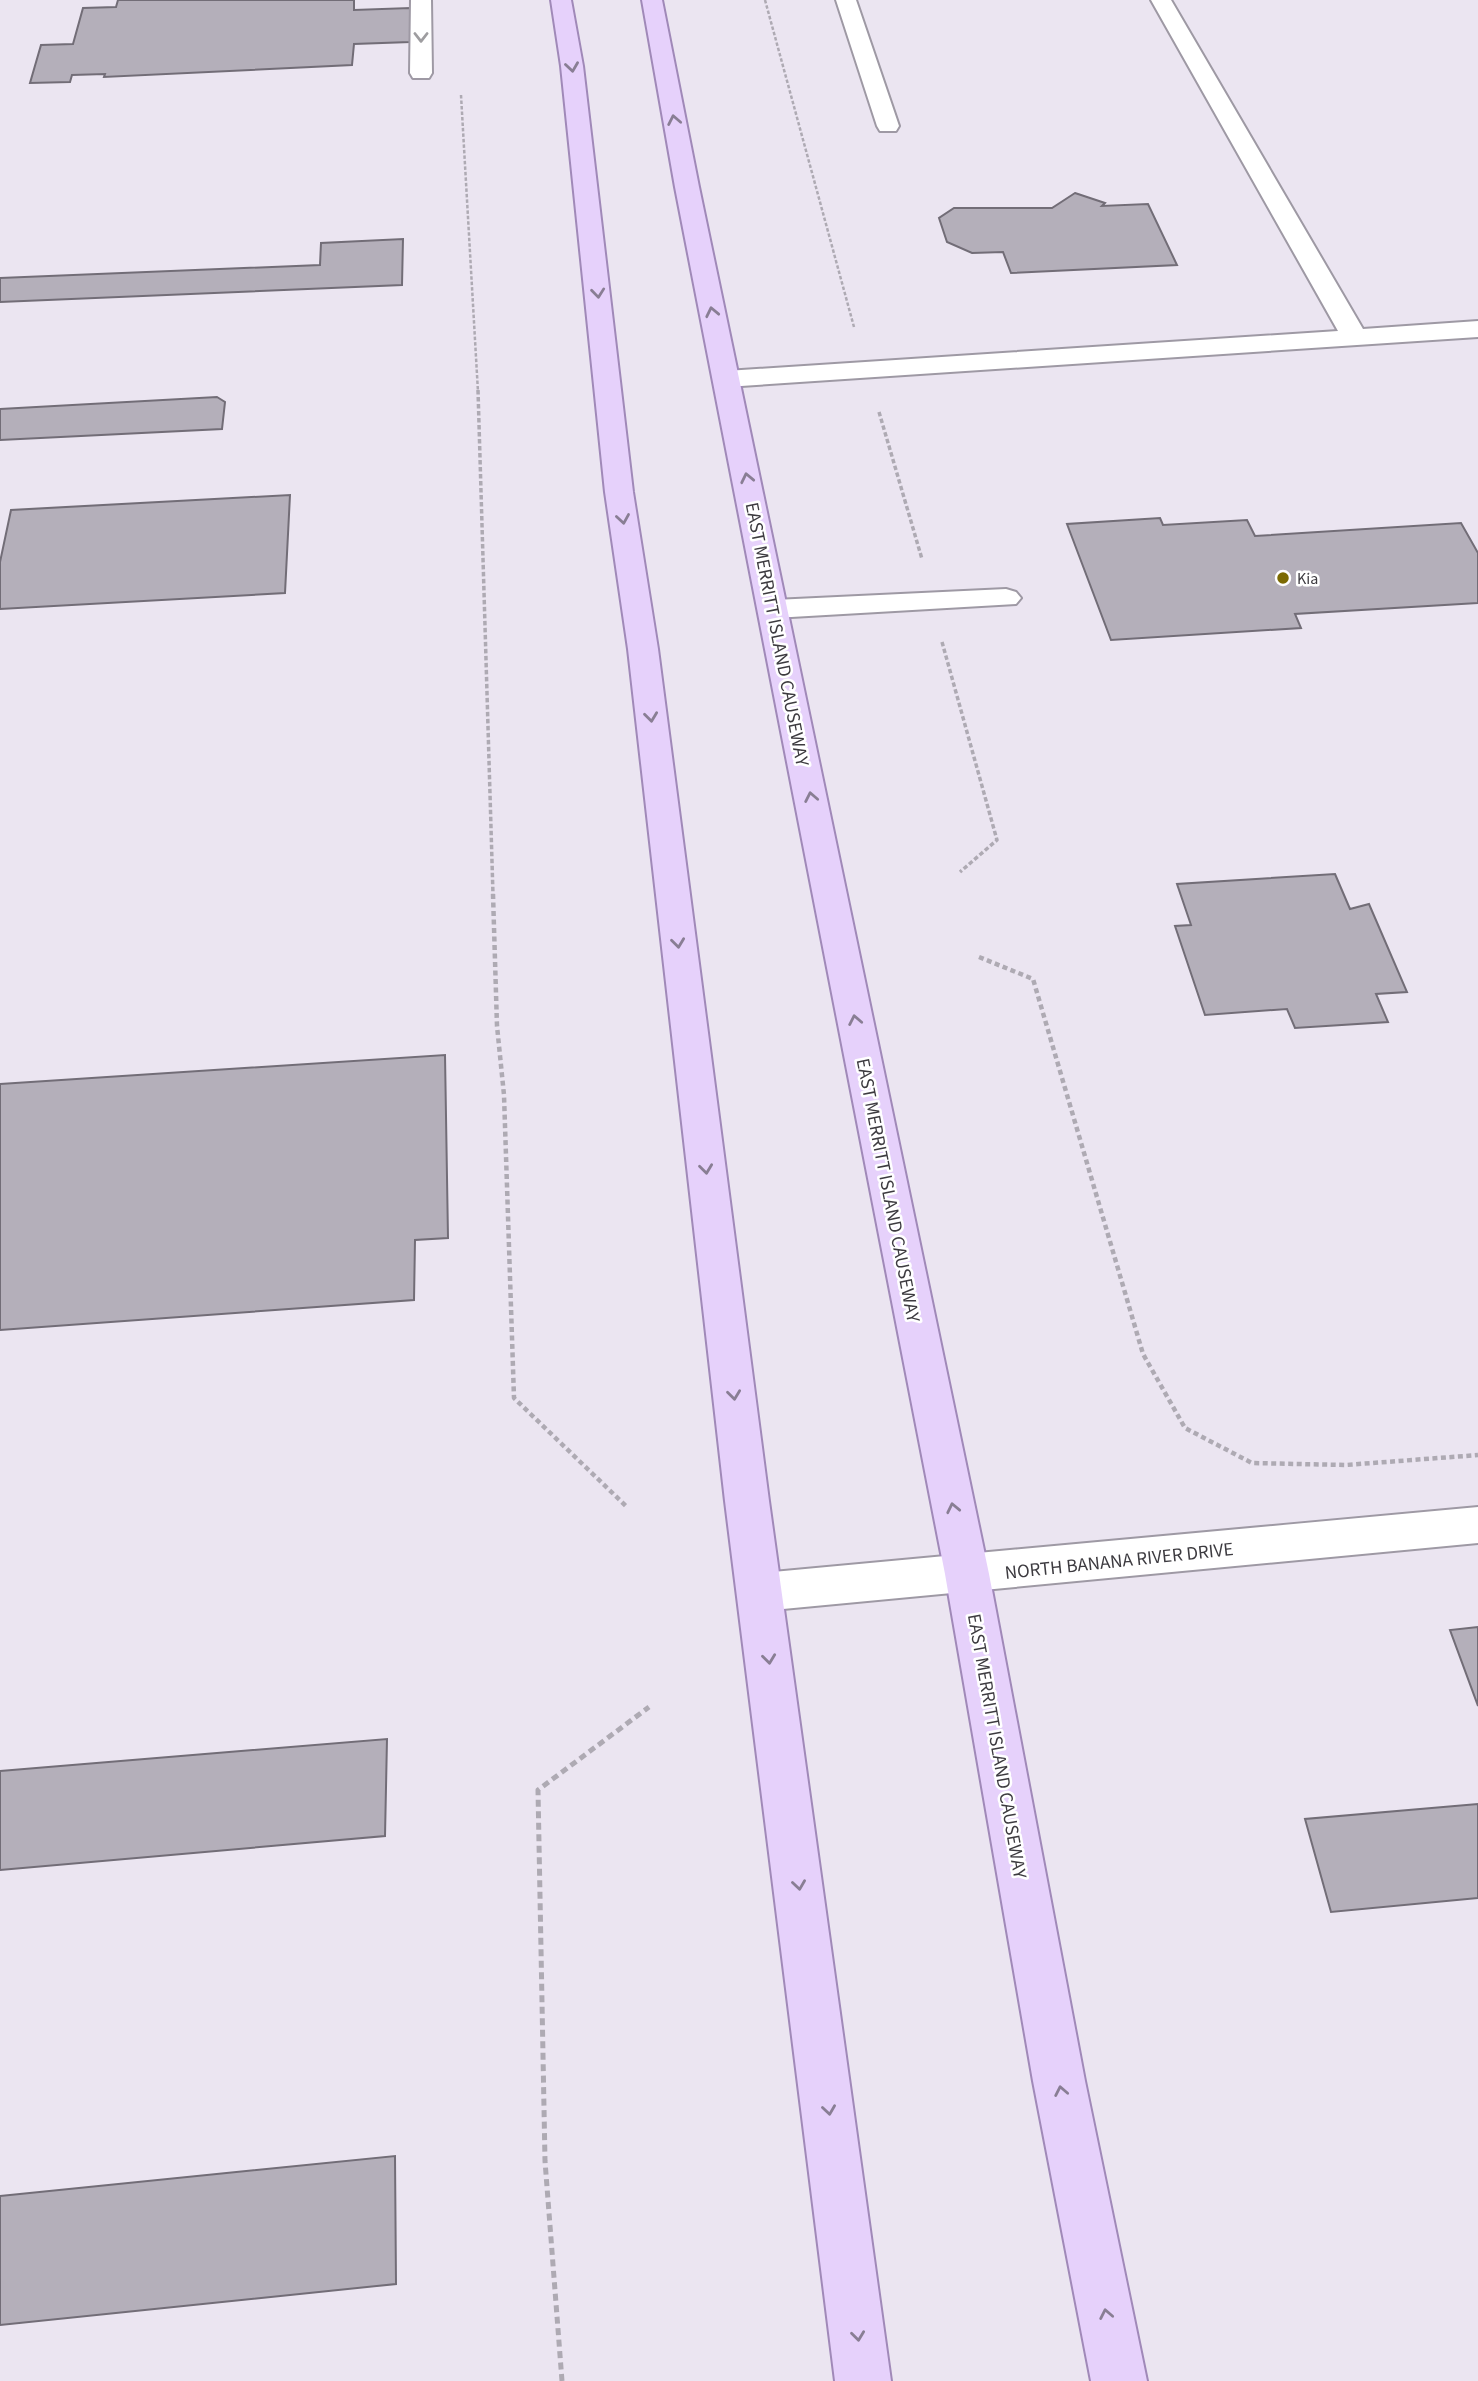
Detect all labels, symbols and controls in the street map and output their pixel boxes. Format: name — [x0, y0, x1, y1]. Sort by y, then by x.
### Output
one-way arrow — [413, 32, 429, 42]
one-way arrow — [564, 62, 579, 73]
one-way arrow — [667, 114, 682, 126]
one-way arrow — [590, 288, 605, 299]
one-way arrow — [706, 306, 721, 318]
one-way arrow — [740, 472, 755, 484]
street label: EAST MERRITT ISLAND CAUSEWAY — [738, 500, 816, 770]
one-way arrow — [615, 514, 630, 525]
place label: Kia — [1297, 568, 1318, 590]
marker: Kia — [1275, 570, 1291, 586]
one-way arrow — [644, 711, 659, 723]
one-way arrow — [805, 791, 820, 803]
one-way arrow — [670, 938, 685, 949]
one-way arrow — [848, 1014, 863, 1026]
street label: EAST MERRITT ISLAND CAUSEWAY — [849, 1056, 927, 1326]
one-way arrow — [698, 1163, 713, 1175]
one-way arrow — [726, 1389, 741, 1401]
one-way arrow — [946, 1502, 961, 1514]
street label: NORTH BANANA RIVER DRIVE — [1003, 1536, 1235, 1587]
street label: EAST MERRITT ISLAND CAUSEWAY — [960, 1612, 1033, 1882]
one-way arrow — [762, 1653, 777, 1665]
one-way arrow — [792, 1879, 807, 1891]
one-way arrow — [1054, 2085, 1069, 2097]
one-way arrow — [822, 2104, 837, 2116]
one-way arrow — [1099, 2308, 1114, 2320]
one-way arrow — [850, 2330, 865, 2342]

